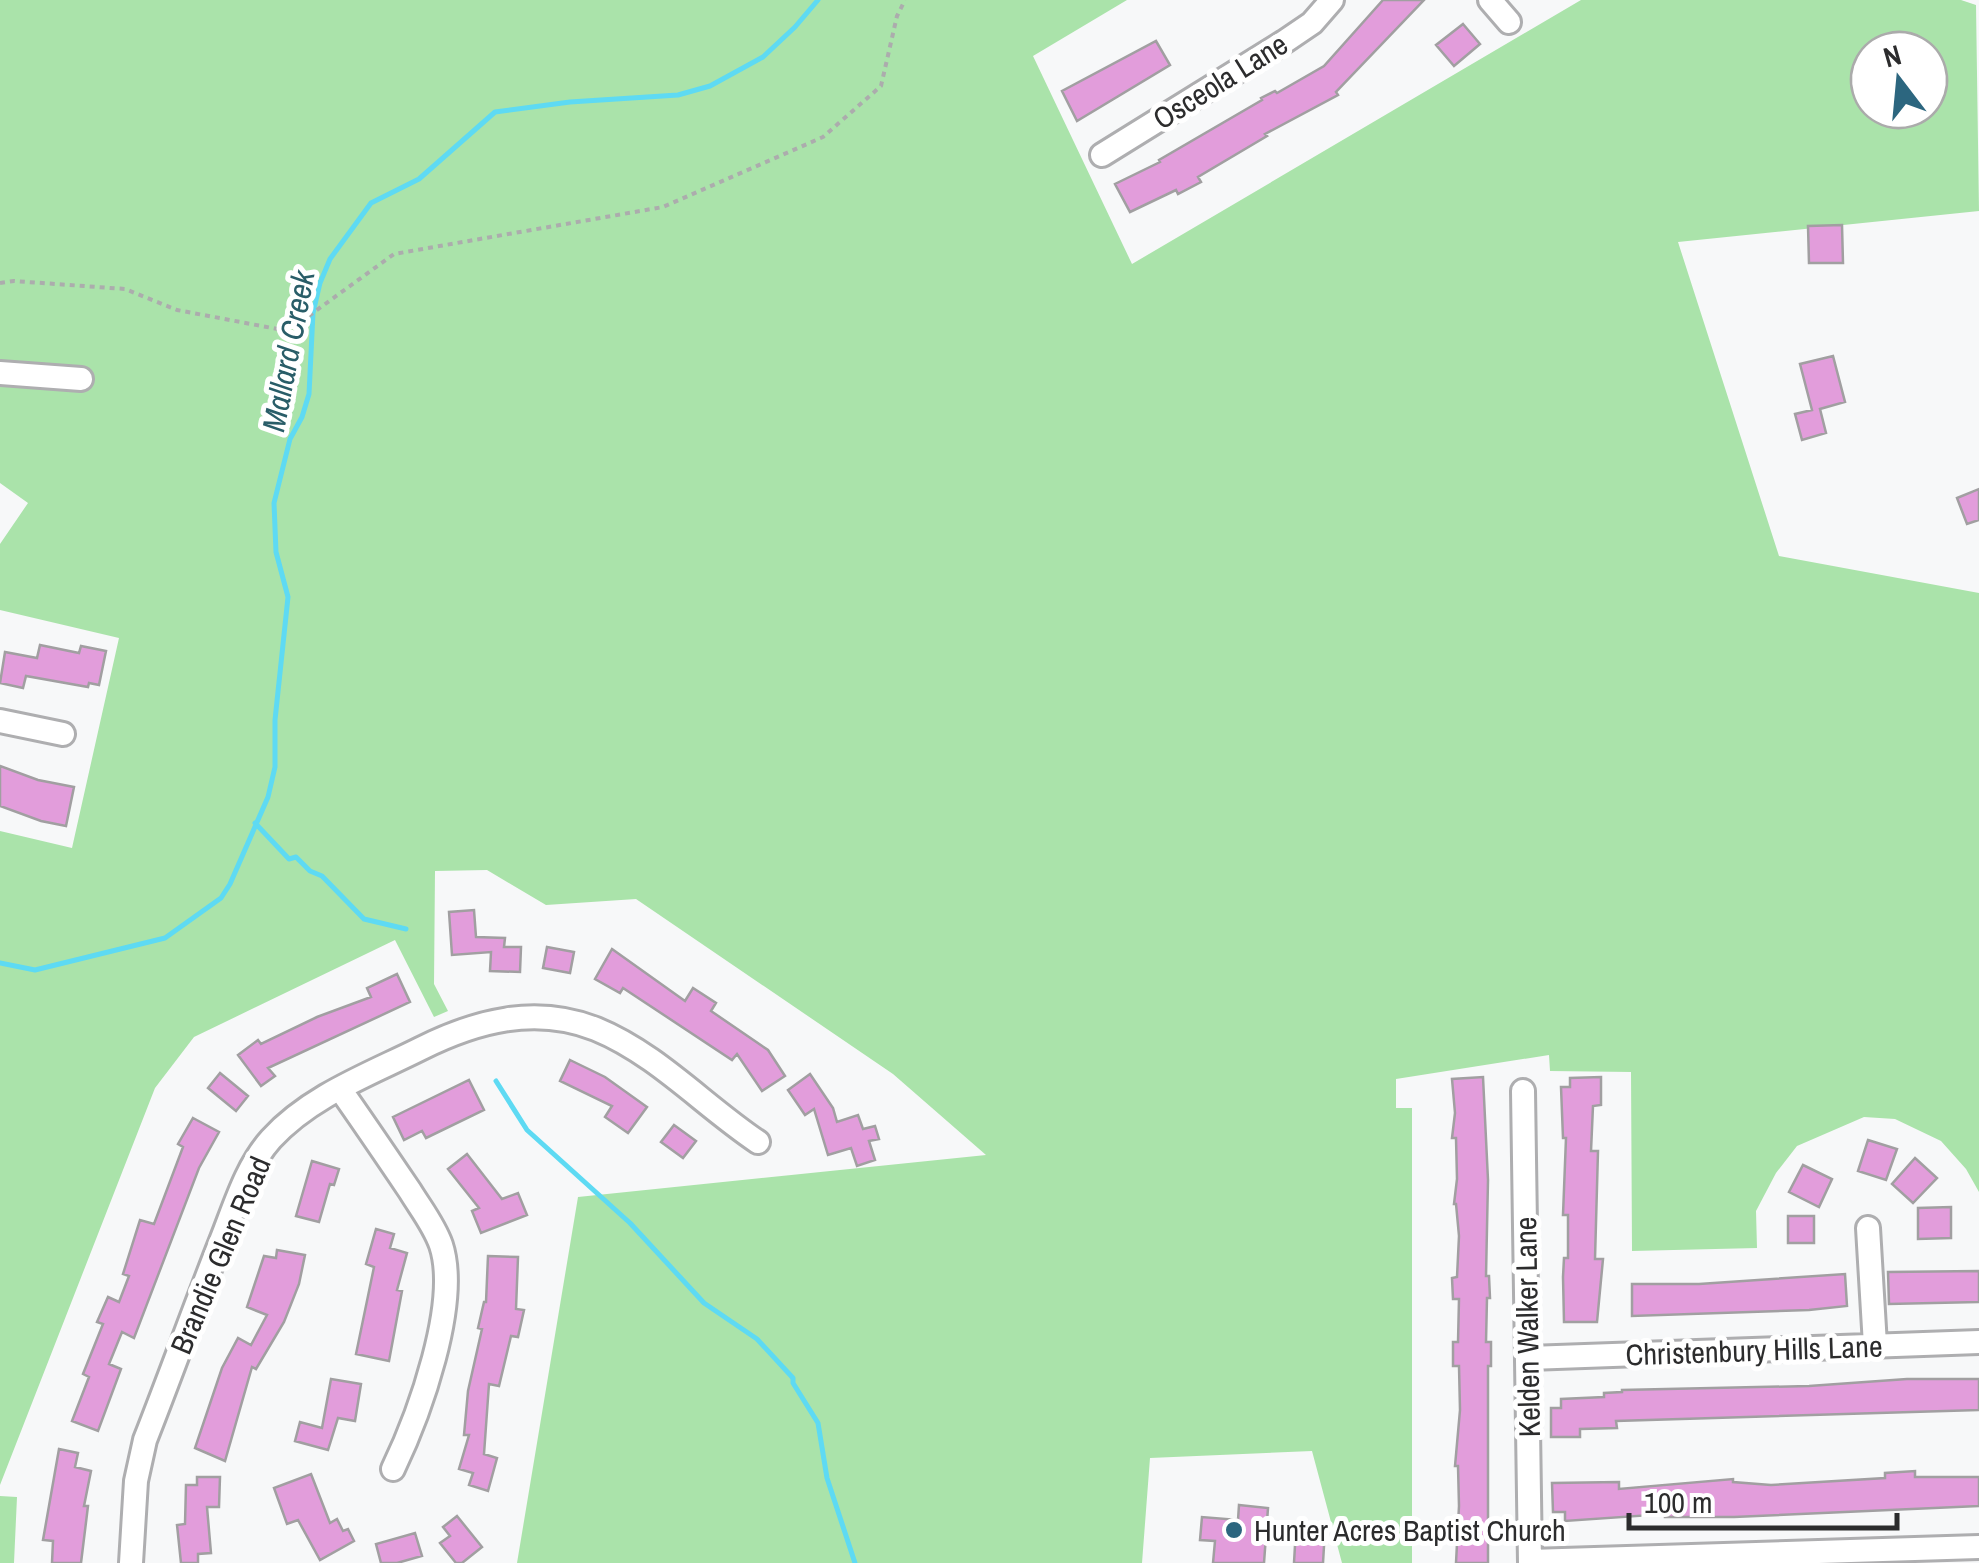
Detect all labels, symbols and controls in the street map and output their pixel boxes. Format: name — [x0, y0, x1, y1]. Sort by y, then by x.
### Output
street label: Osceola Lane — [1145, 24, 1295, 138]
north arrow — [1849, 30, 1949, 130]
text: N — [1879, 35, 1905, 77]
water label: Mallard Creek — [251, 266, 325, 435]
street label: Brandie Glen Road — [160, 1150, 280, 1360]
street label: Kelden Walker Lane — [1505, 1216, 1549, 1438]
street label: Christenbury Hills Lane — [1625, 1326, 1883, 1374]
scale bar — [1629, 1468, 1896, 1530]
text: 100 m — [1644, 1482, 1712, 1522]
place label: Hunter Acres Baptist Church — [1254, 1510, 1566, 1550]
marker: Hunter Acres Baptist Church — [1223, 1519, 1245, 1541]

